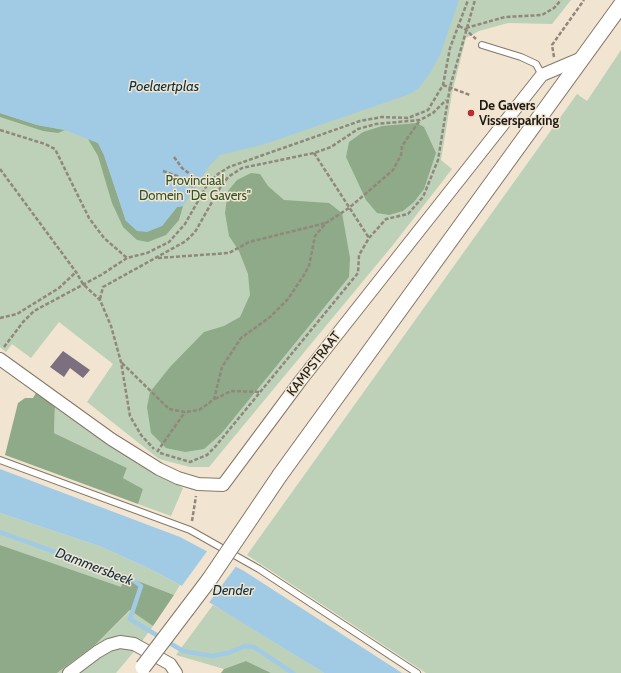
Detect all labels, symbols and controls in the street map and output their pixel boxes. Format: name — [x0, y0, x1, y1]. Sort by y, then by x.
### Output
water label: Poelaertplas — [129, 79, 199, 95]
place label: De Gavers Vissersparking — [479, 98, 559, 129]
marker: De Gavers Vissersparking — [466, 108, 476, 118]
park label: Provinciaal Domein "De Gavers" — [139, 173, 251, 204]
street label: KAMPSTRAAT — [284, 329, 344, 399]
water label: Dammersbeek — [53, 545, 135, 589]
water label: Dender — [212, 583, 254, 599]

